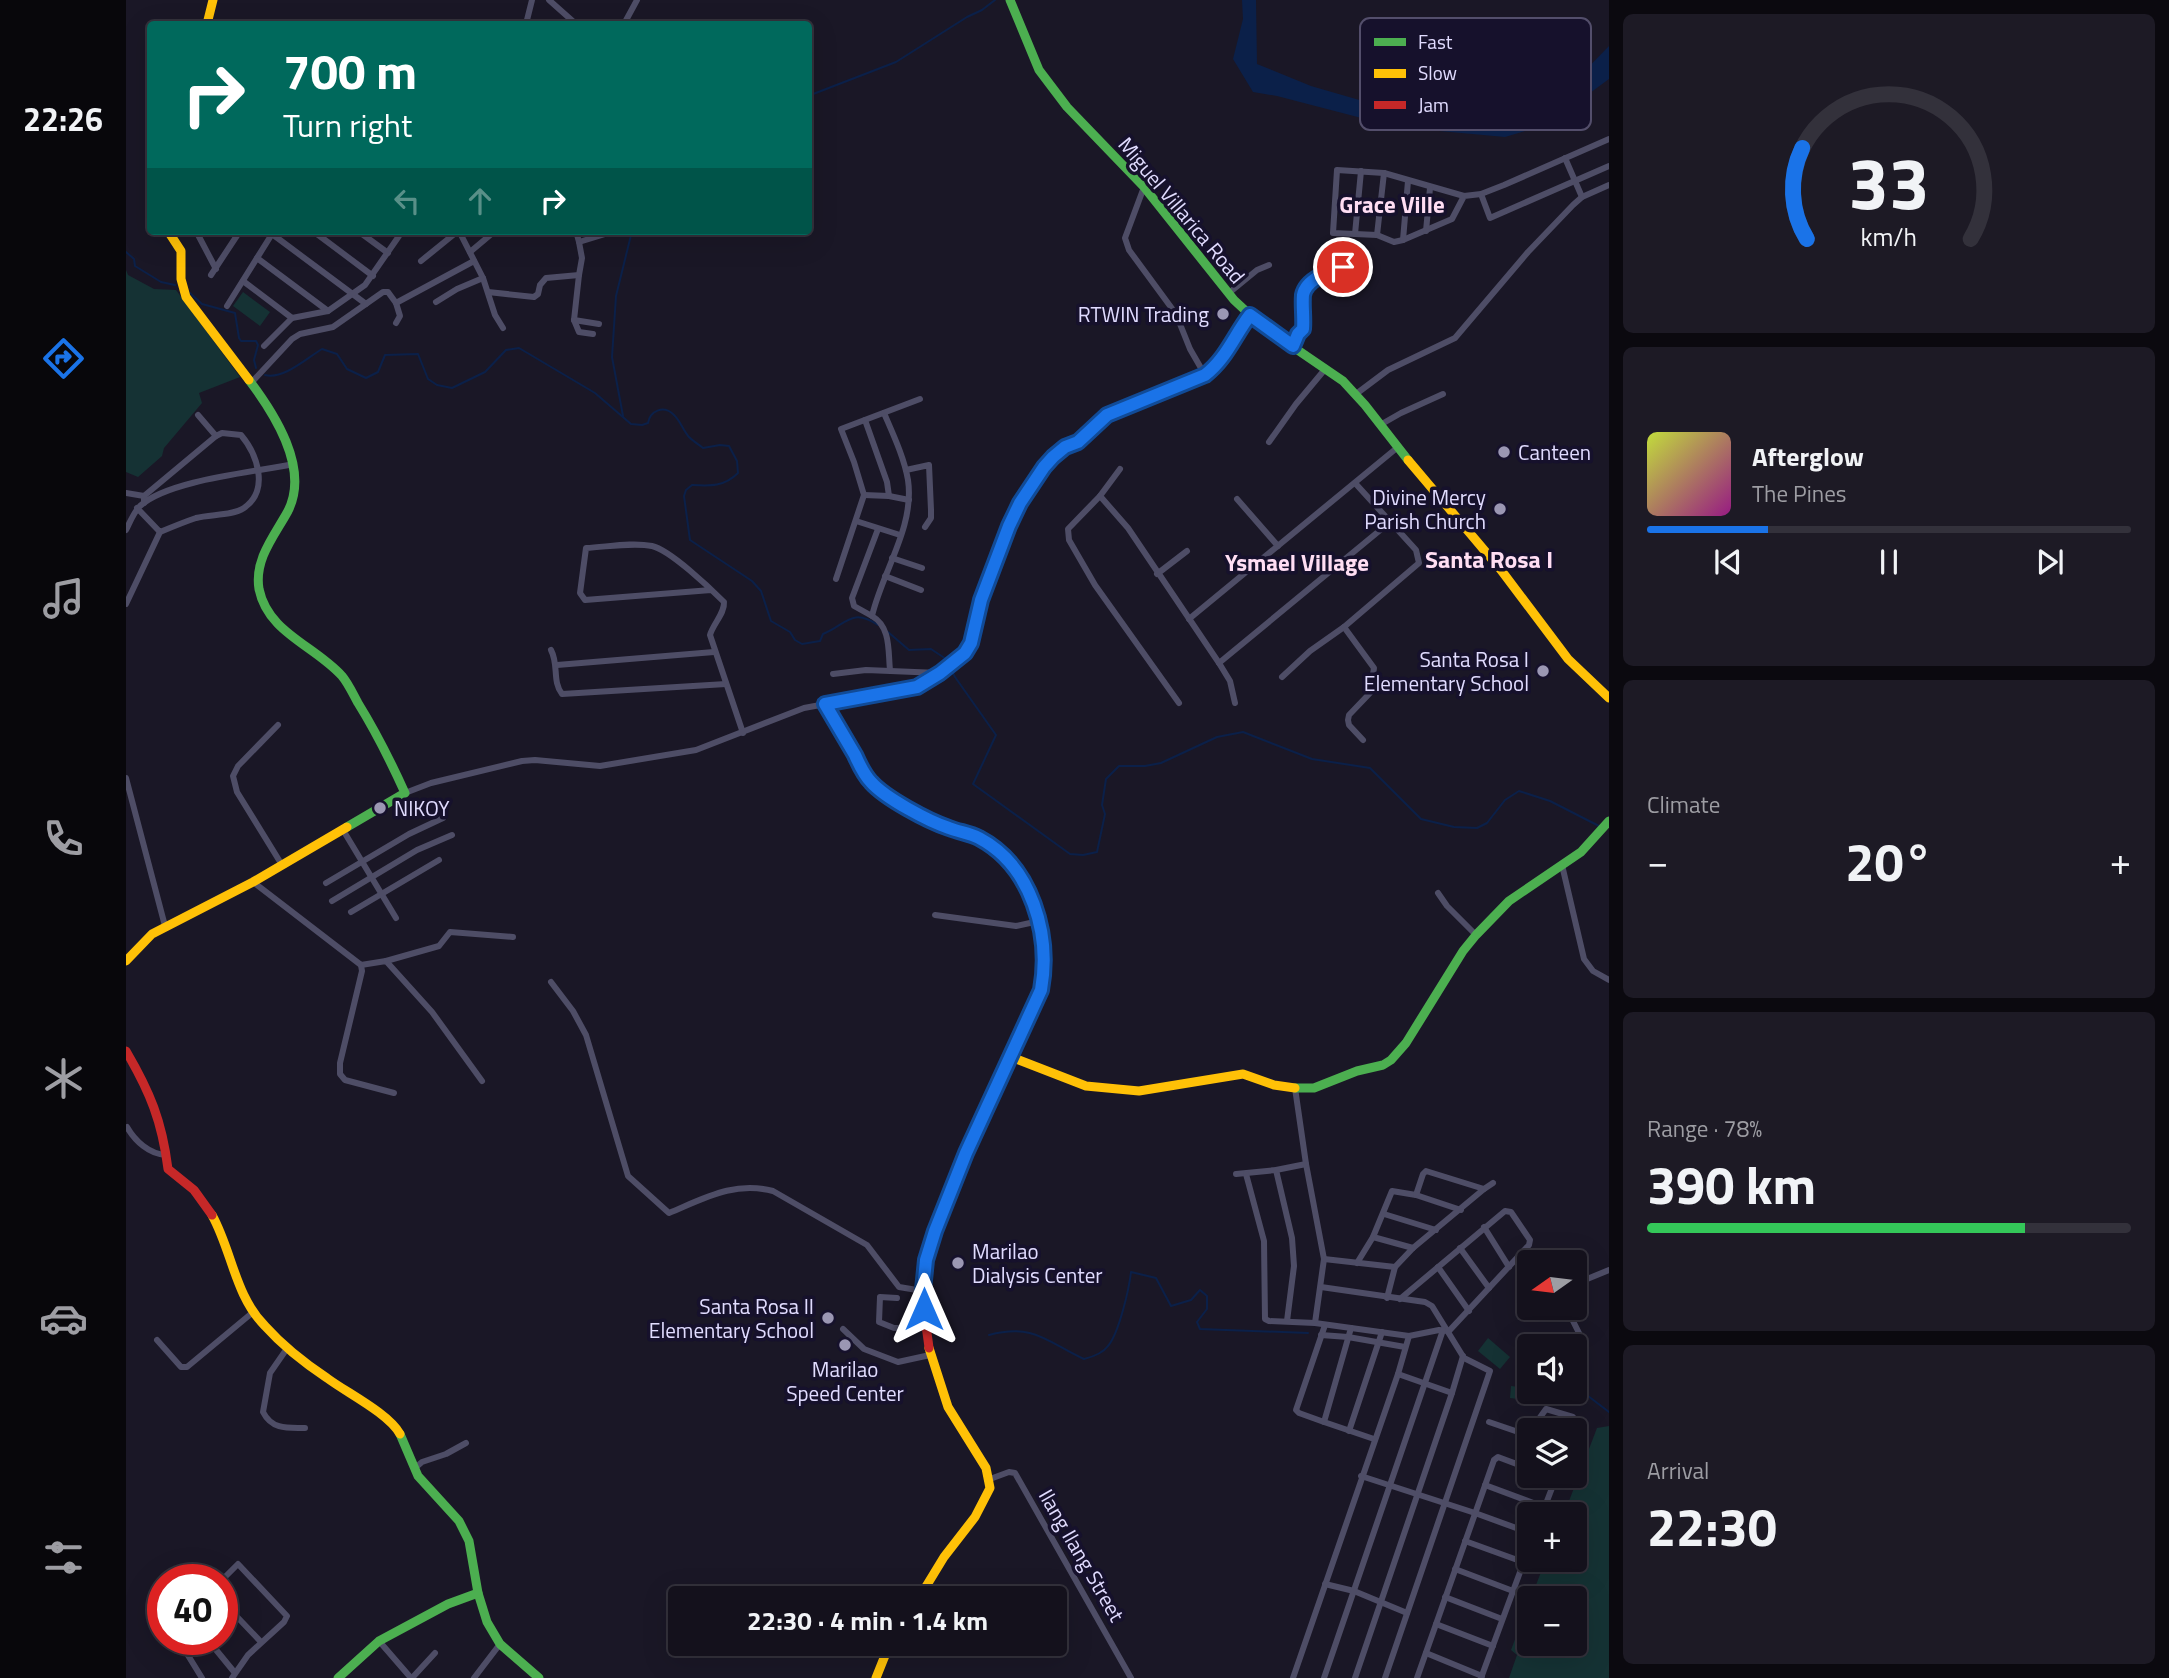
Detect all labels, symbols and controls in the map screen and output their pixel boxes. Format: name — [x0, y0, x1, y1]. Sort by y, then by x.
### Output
legend — [1360, 18, 1591, 130]
text: Fast — [1418, 27, 1453, 56]
text: 700 m — [283, 33, 417, 108]
icon: right — [168, 49, 259, 140]
text: Slow — [1418, 58, 1457, 87]
text: Jam — [1418, 90, 1449, 119]
text: 22:26 — [23, 95, 103, 143]
text: Turn right — [283, 101, 412, 149]
text: 33 — [1848, 128, 1930, 238]
street label: Miguel Villarica Road — [1111, 130, 1253, 290]
icon: left — [388, 182, 426, 220]
icon: ahead — [461, 182, 499, 220]
icon: right — [534, 182, 572, 220]
district label: Grace Ville — [1339, 187, 1445, 222]
text: km/h — [1861, 218, 1917, 256]
pin — [1313, 237, 1373, 297]
icon: arrive — [1324, 248, 1362, 286]
place label: RTWIN Trading — [1078, 298, 1209, 330]
marker: RTWIN Trading — [1215, 306, 1231, 322]
icon: directions — [39, 334, 88, 383]
place label: Canteen — [1518, 436, 1591, 468]
text: Afterglow — [1752, 437, 1864, 476]
marker: Canteen — [1496, 444, 1512, 460]
text: The Pines — [1752, 476, 1846, 511]
place label: Divine Mercy Parish Church — [1364, 481, 1486, 537]
marker: Divine Mercy Parish Church — [1492, 501, 1508, 517]
district label: Santa Rosa I — [1425, 541, 1553, 577]
icon: previous — [1709, 543, 1747, 581]
icon: pause — [1870, 543, 1908, 581]
icon: next — [2031, 543, 2069, 581]
district label: Ysmael Village — [1225, 545, 1369, 580]
icon: music — [39, 574, 88, 623]
place label: Santa Rosa I Elementary School — [1364, 643, 1529, 699]
marker: Santa Rosa I Elementary School — [1535, 663, 1551, 679]
text: Climate — [1647, 787, 1720, 822]
place label: NIKOY — [394, 792, 450, 824]
marker: NIKOY — [372, 800, 388, 816]
icon: phone — [39, 814, 88, 863]
text: 20° — [1845, 822, 1933, 901]
text: − — [1647, 832, 1668, 890]
text: + — [2110, 832, 2131, 890]
icon: climate — [39, 1054, 88, 1103]
text: Range · 78% — [1647, 1111, 1762, 1146]
text: 390 km — [1647, 1145, 1816, 1224]
place label: Marilao Dialysis Center — [972, 1235, 1103, 1291]
north arrow — [1517, 1250, 1587, 1320]
map controls — [1517, 1250, 1587, 1656]
marker: Marilao Dialysis Center — [950, 1255, 966, 1271]
position arrow — [887, 1272, 961, 1346]
place label: Santa Rosa II Elementary School — [649, 1290, 814, 1346]
icon: car — [39, 1294, 88, 1343]
marker: Santa Rosa II Elementary School — [820, 1310, 836, 1326]
button: sound — [1517, 1334, 1587, 1404]
marker: Marilao Speed Center — [837, 1337, 853, 1353]
place label: Marilao Speed Center — [786, 1353, 904, 1409]
button: layers — [1517, 1418, 1587, 1488]
text: Arrival — [1647, 1453, 1709, 1488]
street label: Ilang Ilang Street — [1031, 1483, 1133, 1628]
text: 22:30 — [1647, 1487, 1777, 1566]
button: + — [1517, 1502, 1587, 1572]
icon: filters — [39, 1533, 88, 1582]
speed limit sign: 40 — [147, 1564, 238, 1655]
button: − — [1517, 1586, 1587, 1656]
text: 22:30 · 4 min · 1.4 km — [747, 1601, 988, 1640]

